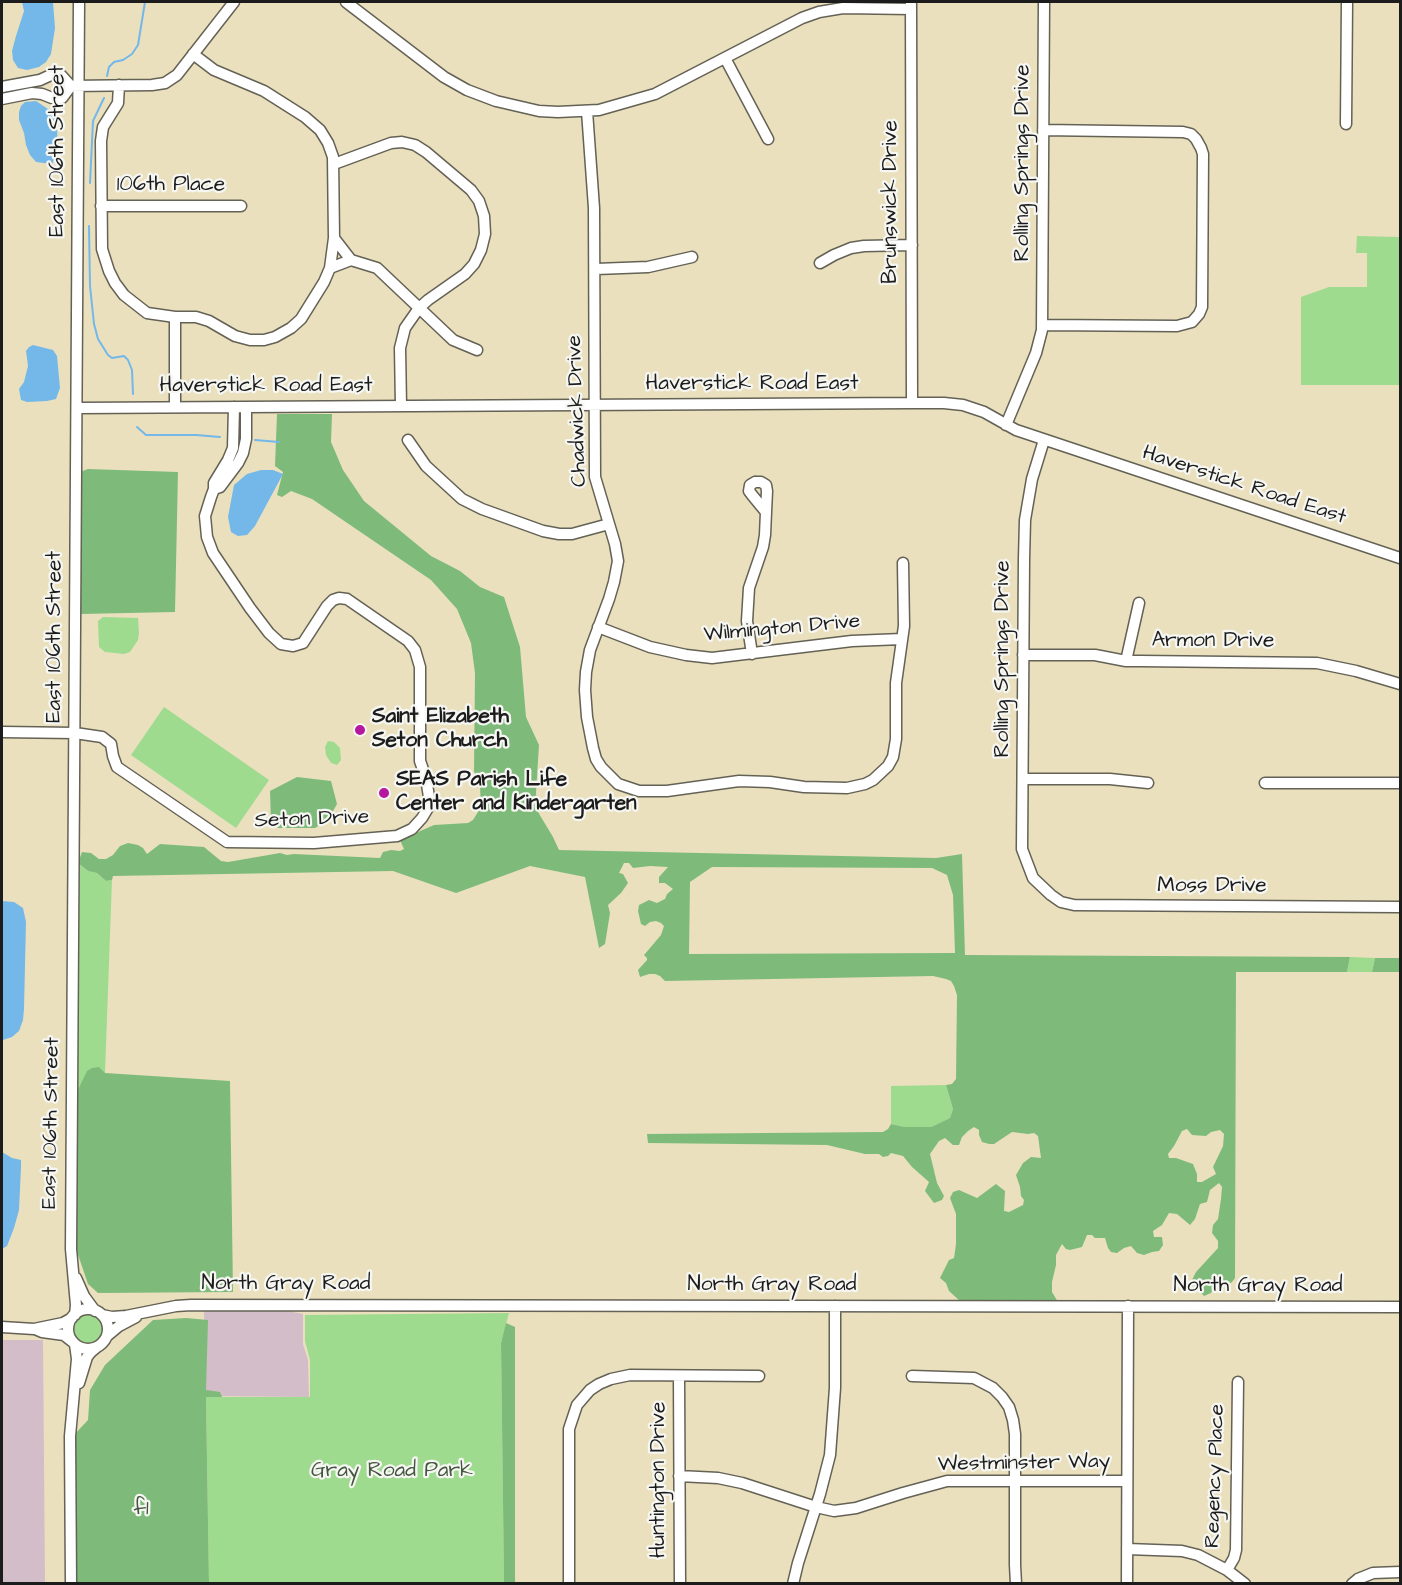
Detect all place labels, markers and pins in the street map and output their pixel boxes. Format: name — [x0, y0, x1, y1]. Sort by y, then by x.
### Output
place label: Saint Elizabeth Seton Church — [372, 705, 509, 755]
marker: Saint Elizabeth Seton Church — [353, 723, 367, 737]
place label: SEAS Parish Life Center and Kindergarten — [396, 768, 636, 818]
marker: SEAS Parish Life Center and Kindergarten — [377, 786, 391, 800]

